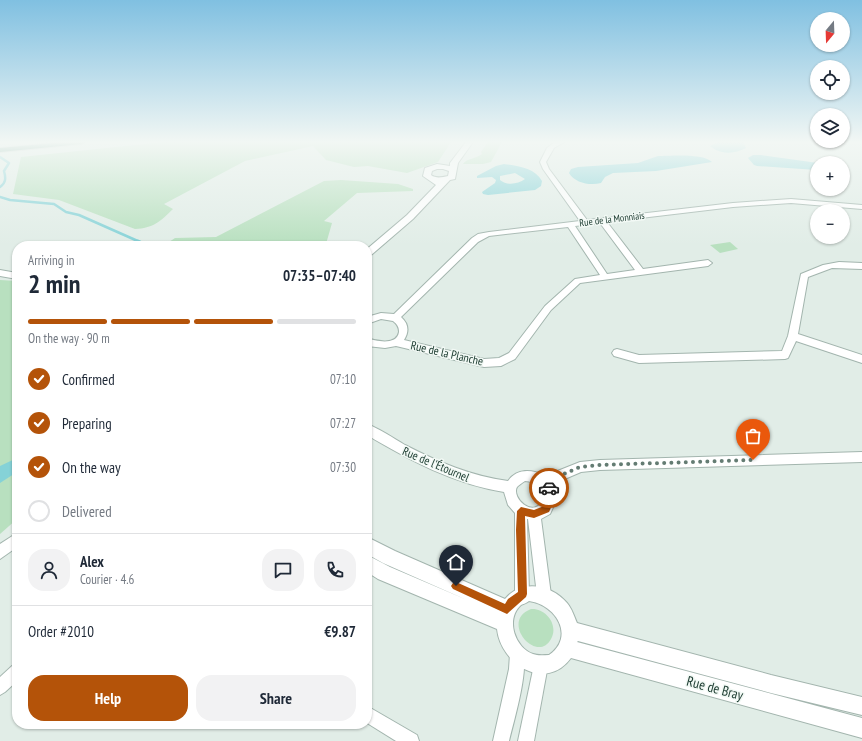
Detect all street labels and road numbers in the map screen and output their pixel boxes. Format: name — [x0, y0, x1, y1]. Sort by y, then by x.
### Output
street label: Rue de la Monniais — [579, 208, 646, 229]
street label: Rue de la Planche — [409, 337, 485, 369]
street label: Rue de l'Étournel — [400, 443, 472, 485]
street label: Rue de Bray — [685, 672, 746, 704]

